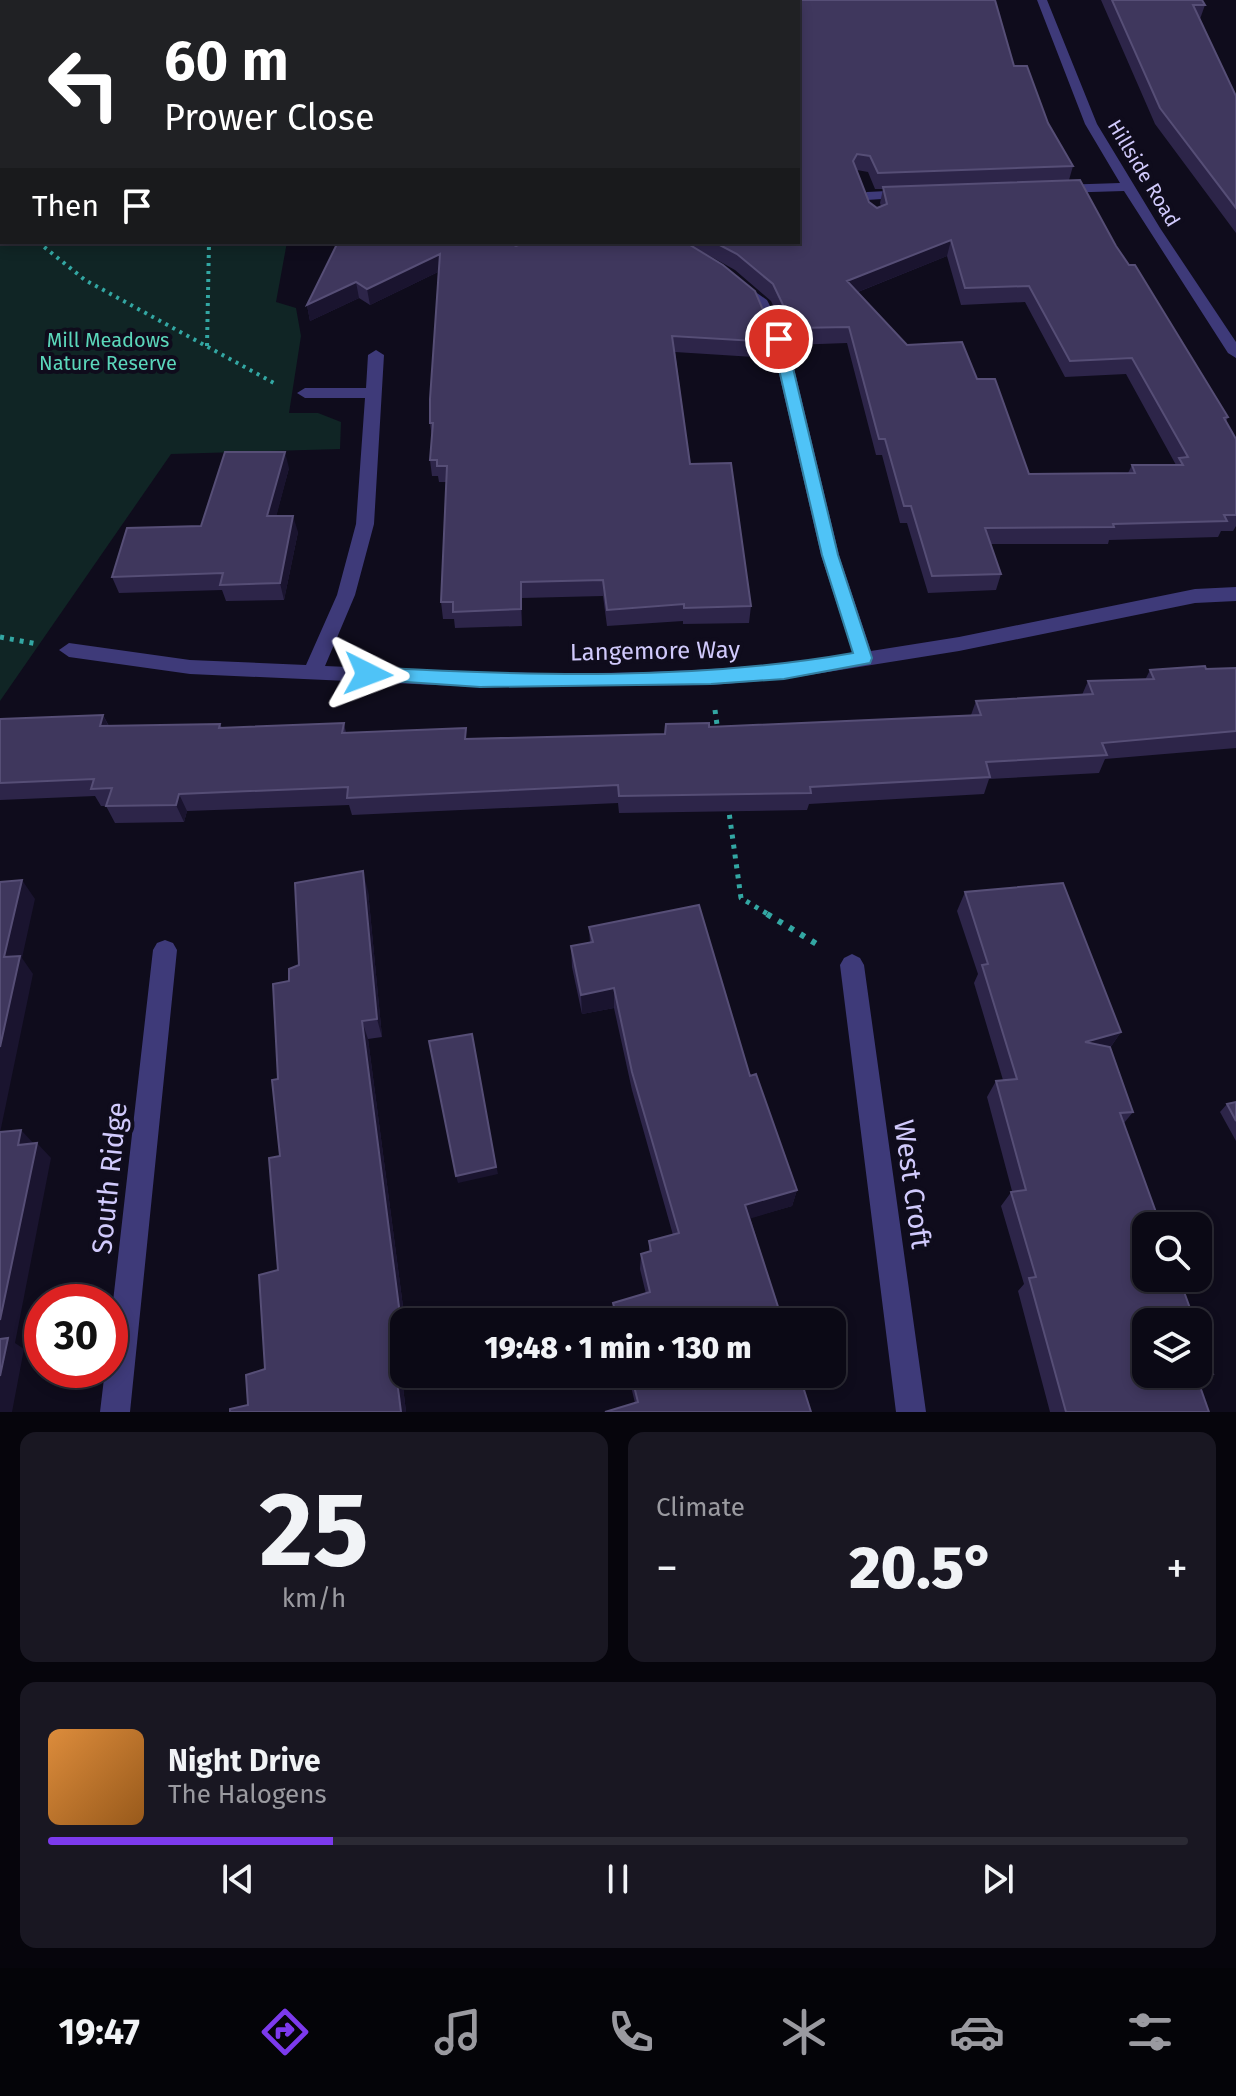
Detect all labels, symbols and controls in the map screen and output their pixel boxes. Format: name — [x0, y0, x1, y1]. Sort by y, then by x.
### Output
text: 60 m — [164, 28, 289, 95]
icon: left — [32, 32, 136, 136]
text: Prower Close — [164, 96, 375, 140]
street label: Hillside Road — [1103, 115, 1185, 231]
icon: arrive — [115, 184, 159, 228]
text: Then — [32, 188, 99, 224]
pin — [745, 305, 813, 373]
icon: arrive — [757, 317, 801, 361]
park label: Mill Meadows Nature Reserve — [39, 328, 177, 375]
position arrow — [326, 632, 410, 716]
street label: Langemore Way — [570, 636, 741, 666]
street label: South Ridge — [85, 1100, 134, 1256]
street label: West Croft — [887, 1118, 938, 1252]
map controls — [1132, 1212, 1212, 1388]
button: search — [1132, 1212, 1212, 1292]
speed limit sign: 30 — [24, 1284, 128, 1388]
button: layers — [1132, 1308, 1212, 1388]
text: 19:48 · 1 min · 130 m — [485, 1330, 751, 1366]
text: 25 — [259, 1468, 369, 1593]
text: Climate — [656, 1492, 745, 1523]
text: 20.5° — [849, 1532, 995, 1604]
text: − — [656, 1542, 678, 1595]
text: + — [1166, 1542, 1188, 1595]
text: km/h — [282, 1583, 346, 1614]
text: Night Drive — [168, 1743, 321, 1779]
text: The Halogens — [168, 1779, 327, 1810]
icon: previous — [216, 1857, 260, 1901]
icon: pause — [596, 1857, 640, 1901]
icon: next — [976, 1857, 1020, 1901]
icon: directions — [257, 2004, 313, 2060]
icon: music — [430, 2004, 486, 2060]
icon: phone — [603, 2004, 659, 2060]
icon: climate — [776, 2004, 832, 2060]
icon: car — [949, 2004, 1005, 2060]
icon: filters — [1122, 2004, 1178, 2060]
text: 19:47 — [58, 2010, 140, 2054]

